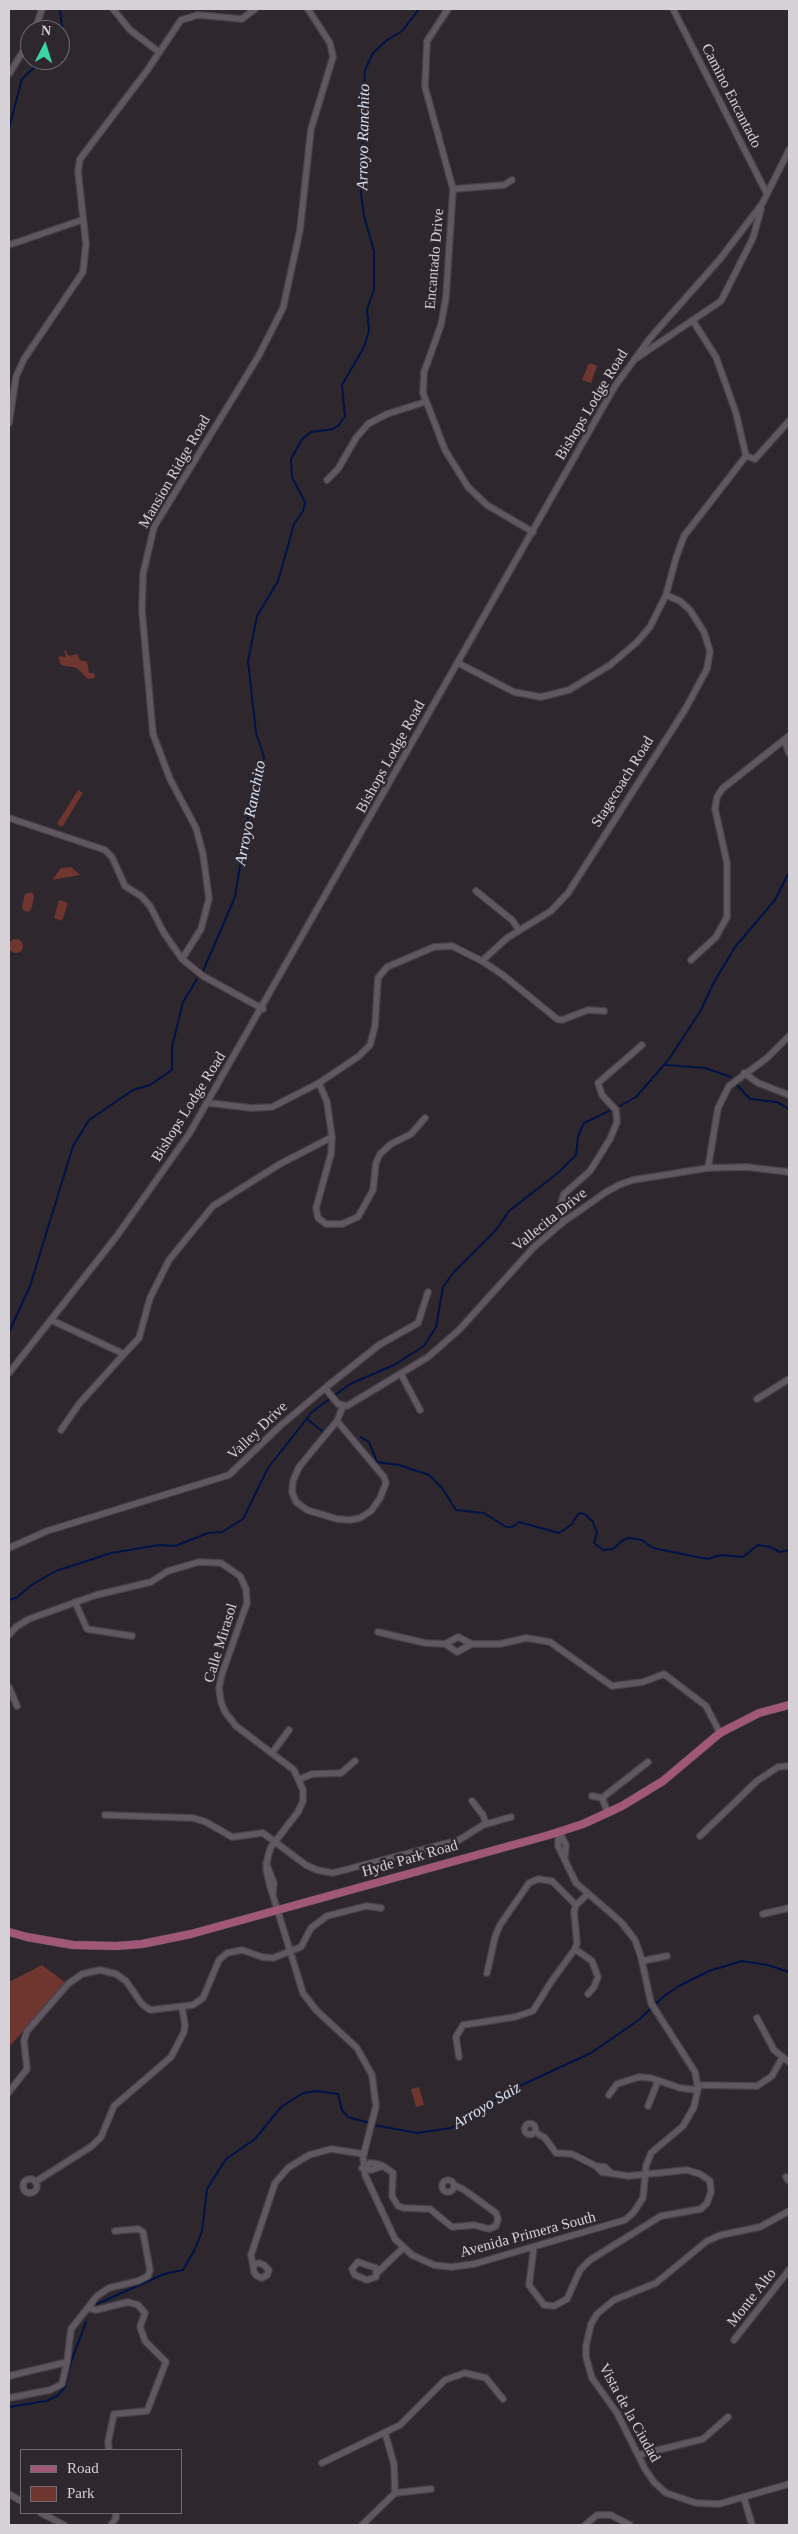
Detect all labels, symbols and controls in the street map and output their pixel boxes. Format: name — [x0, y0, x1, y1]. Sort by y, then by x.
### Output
north arrow — [20, 20, 70, 70]
text: N — [41, 23, 52, 38]
street label: Camino Encantado — [697, 41, 765, 151]
water label: Arroyo Ranchito — [353, 84, 375, 190]
street label: Encantado Drive — [422, 208, 448, 310]
street label: Bishops Lodge Road — [552, 346, 632, 464]
street label: Mansion Ridge Road — [135, 412, 215, 532]
street label: Bishops Lodge Road — [353, 698, 429, 816]
street label: Stagecoach Road — [588, 733, 658, 831]
water label: Arroyo Ranchito — [231, 759, 271, 867]
street label: Bishops Lodge Road — [148, 1049, 230, 1165]
street label: Vallecita Drive — [509, 1185, 591, 1255]
street label: Valley Drive — [224, 1398, 292, 1464]
street label: Calle Mirasol — [200, 1601, 242, 1685]
street label: Hyde Park Road — [360, 1837, 460, 1881]
water label: Arroyo Saiz — [450, 2078, 524, 2134]
street label: Avenida Primera South — [458, 2208, 598, 2262]
street label: Monte Alto — [723, 2265, 781, 2331]
street label: Vista de la Ciudad — [594, 2360, 664, 2466]
legend — [20, 2449, 182, 2514]
text: Road — [67, 2460, 99, 2476]
text: Park — [67, 2485, 95, 2501]

